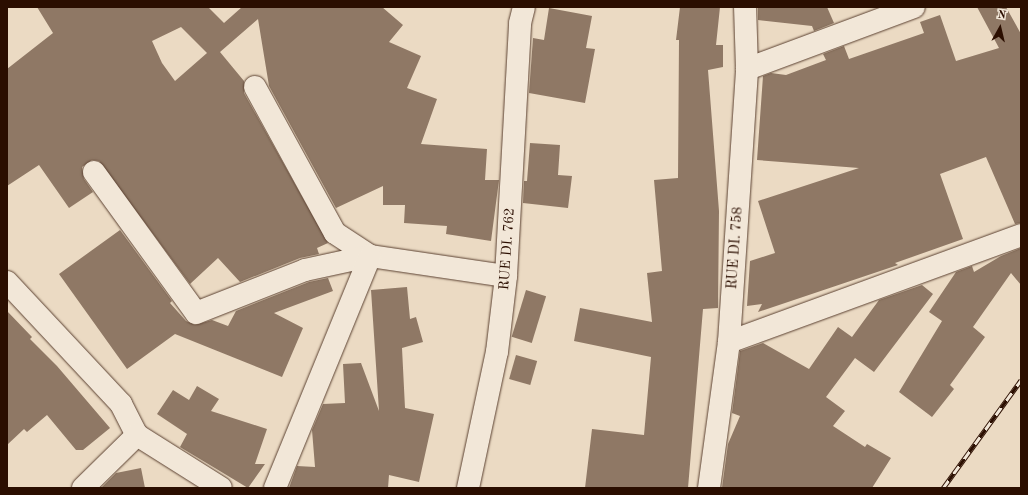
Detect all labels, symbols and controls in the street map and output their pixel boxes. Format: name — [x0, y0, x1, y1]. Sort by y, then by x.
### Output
north arrow — [980, 8, 1020, 48]
text: N — [997, 10, 1007, 22]
street label: RUE DI. 758 — [724, 206, 746, 290]
street label: RUE DI. 762 — [496, 207, 518, 291]

